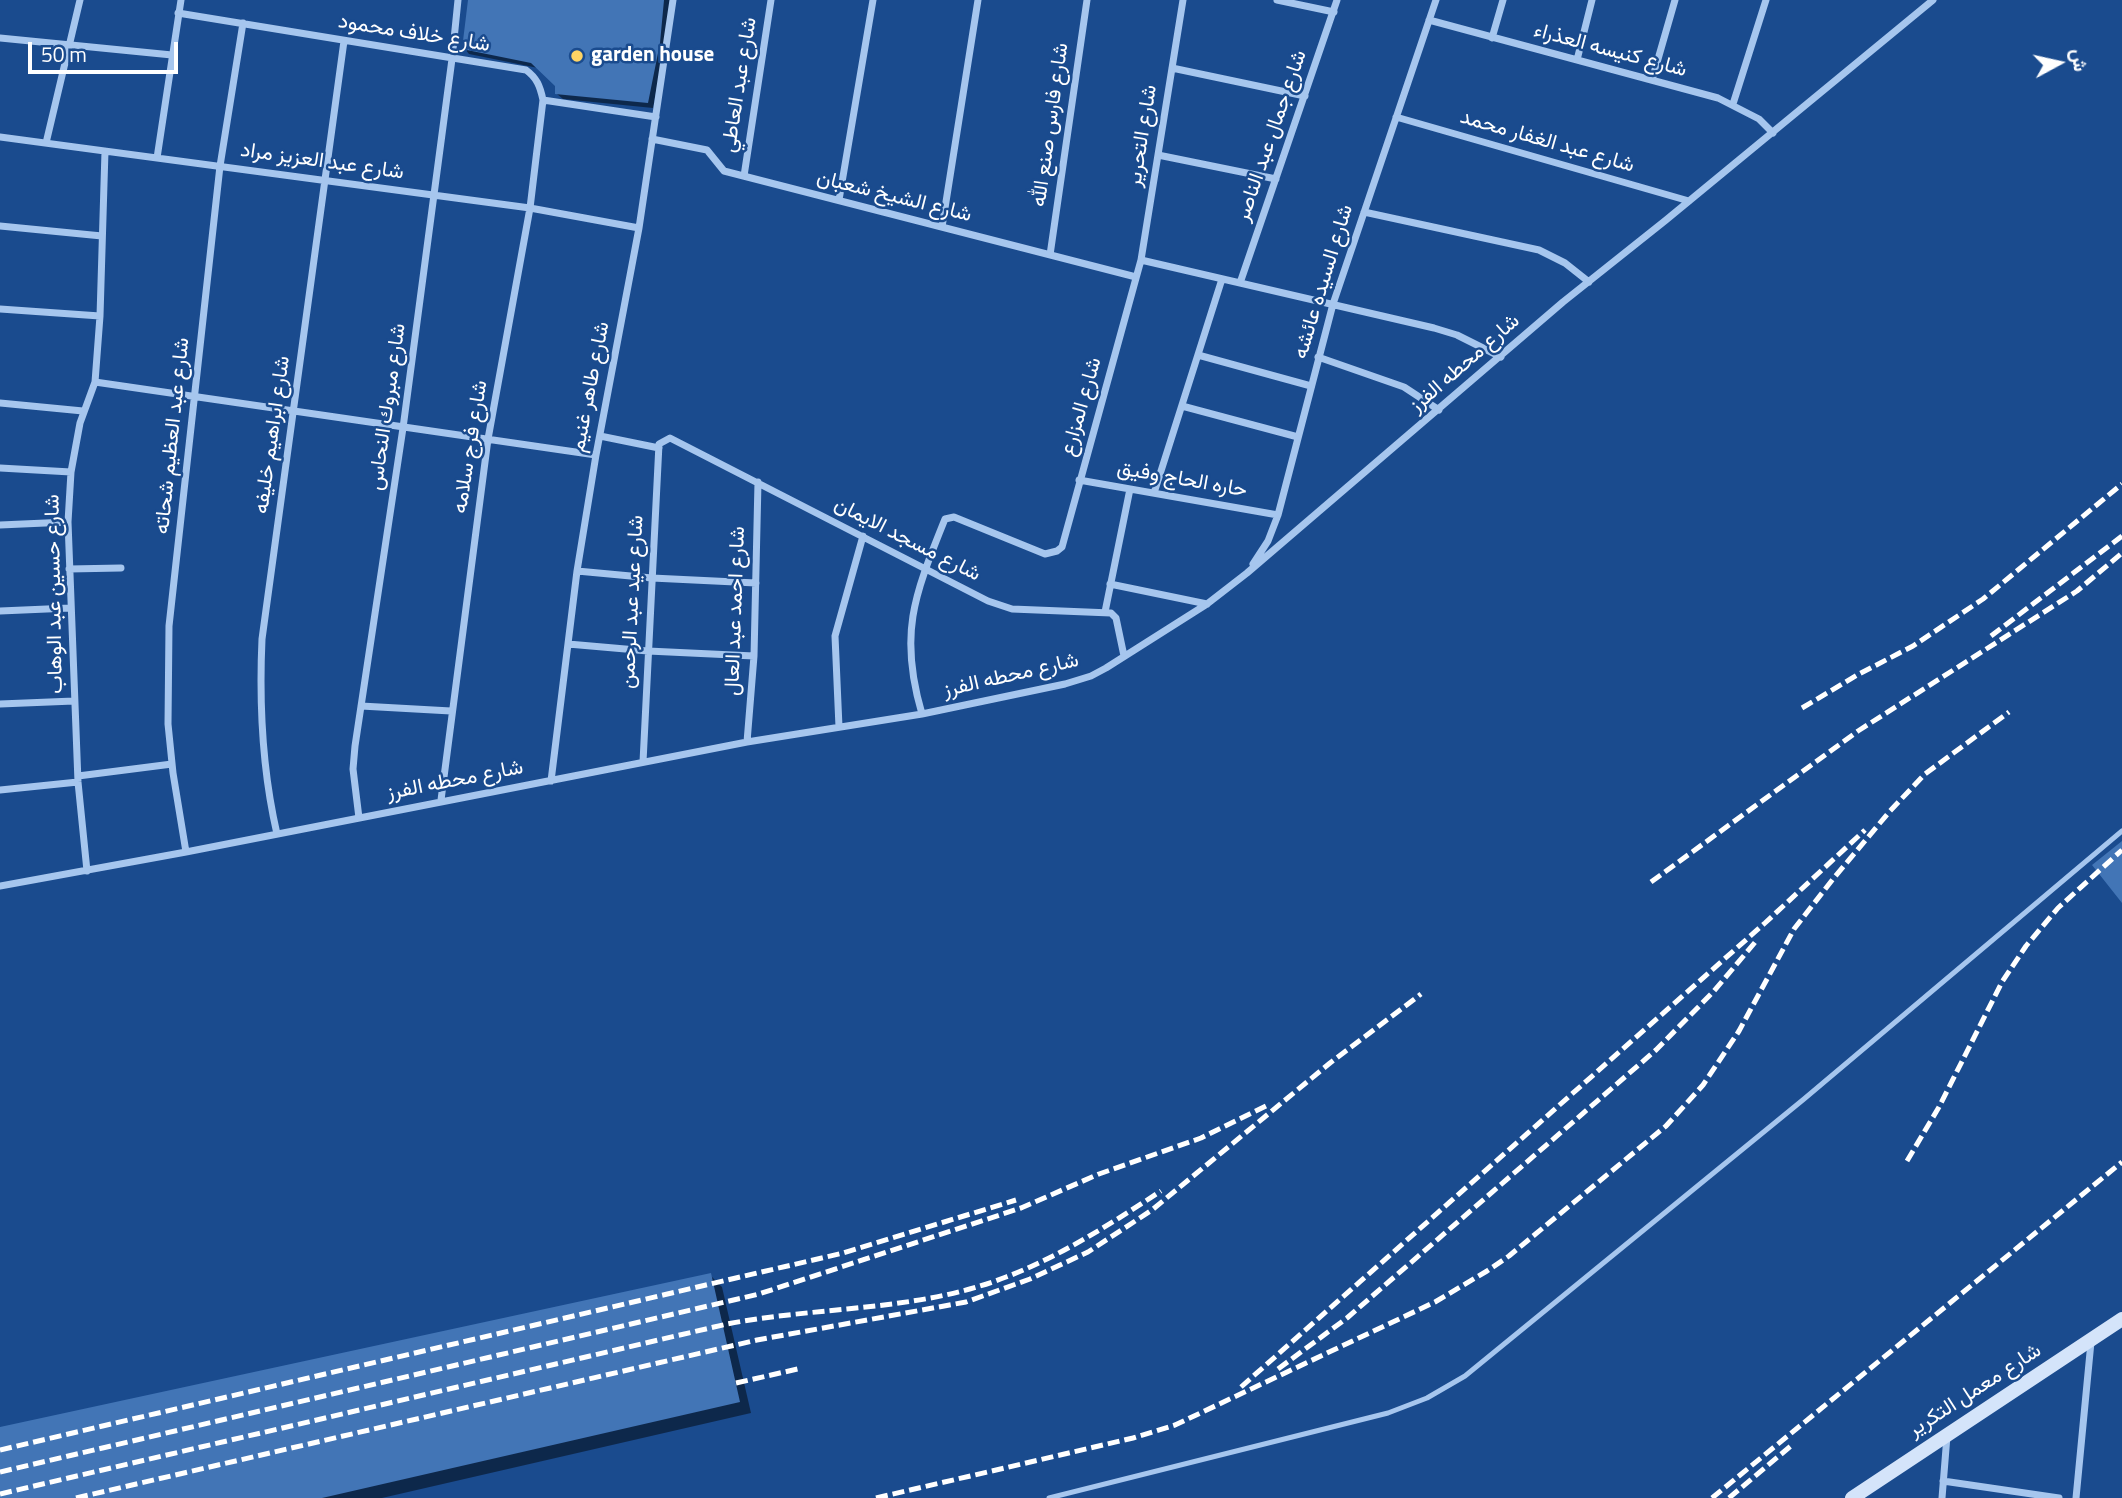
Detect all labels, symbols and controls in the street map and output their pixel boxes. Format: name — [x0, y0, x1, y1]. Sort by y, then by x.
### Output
street label: شارع خلاف محمود — [336, 10, 492, 58]
street label: شارع عبد العاطي — [717, 16, 763, 154]
street label: شارع كنيسه العذراء — [1531, 18, 1689, 84]
scale bar — [32, 28, 182, 72]
north arrow — [2024, 28, 2094, 98]
text: 50 m — [41, 38, 87, 70]
street label: شارع فارس صنع الله — [1027, 41, 1075, 209]
place label: garden house — [591, 43, 714, 69]
street label: شارع جمال عبد الناصر — [1231, 47, 1313, 225]
text: ش — [2064, 47, 2096, 73]
marker: garden house — [569, 48, 585, 64]
street label: شارع التحرير — [1122, 83, 1164, 189]
street label: شارع عبد الغفار محمد — [1457, 105, 1637, 179]
street label: شارع عبد العزيز مراد — [239, 138, 405, 186]
street label: شارع الشيخ شعبان — [814, 166, 974, 228]
street label: شارع السيده عائشه — [1289, 202, 1359, 362]
street label: شارع محطه الفرز — [1405, 309, 1525, 419]
street label: شارع طاهر غنيم — [566, 320, 616, 454]
street label: شارع مبروك النحاس — [364, 322, 412, 492]
street label: شارع عبد العظيم شحاته — [150, 336, 196, 536]
street label: شارع ابراهيم خليفه — [249, 354, 297, 516]
street label: شارع المزارع — [1056, 355, 1108, 459]
street label: شارع فرج سلامه — [448, 379, 494, 515]
street label: حاره الحاج وفيق — [1115, 456, 1249, 504]
street label: شارع مسجد الايمان — [830, 492, 984, 588]
street label: شارع حسين عبد الوهاب — [41, 494, 69, 694]
street label: شارع عيد عبد الرحمن — [616, 515, 650, 689]
street label: شارع احمد عبد العال — [720, 526, 752, 696]
street label: شارع محطه الفرز — [941, 648, 1081, 704]
street label: شارع محطه الفرز — [385, 755, 525, 807]
street label: شارع معمل التكرير — [1904, 1339, 2046, 1443]

